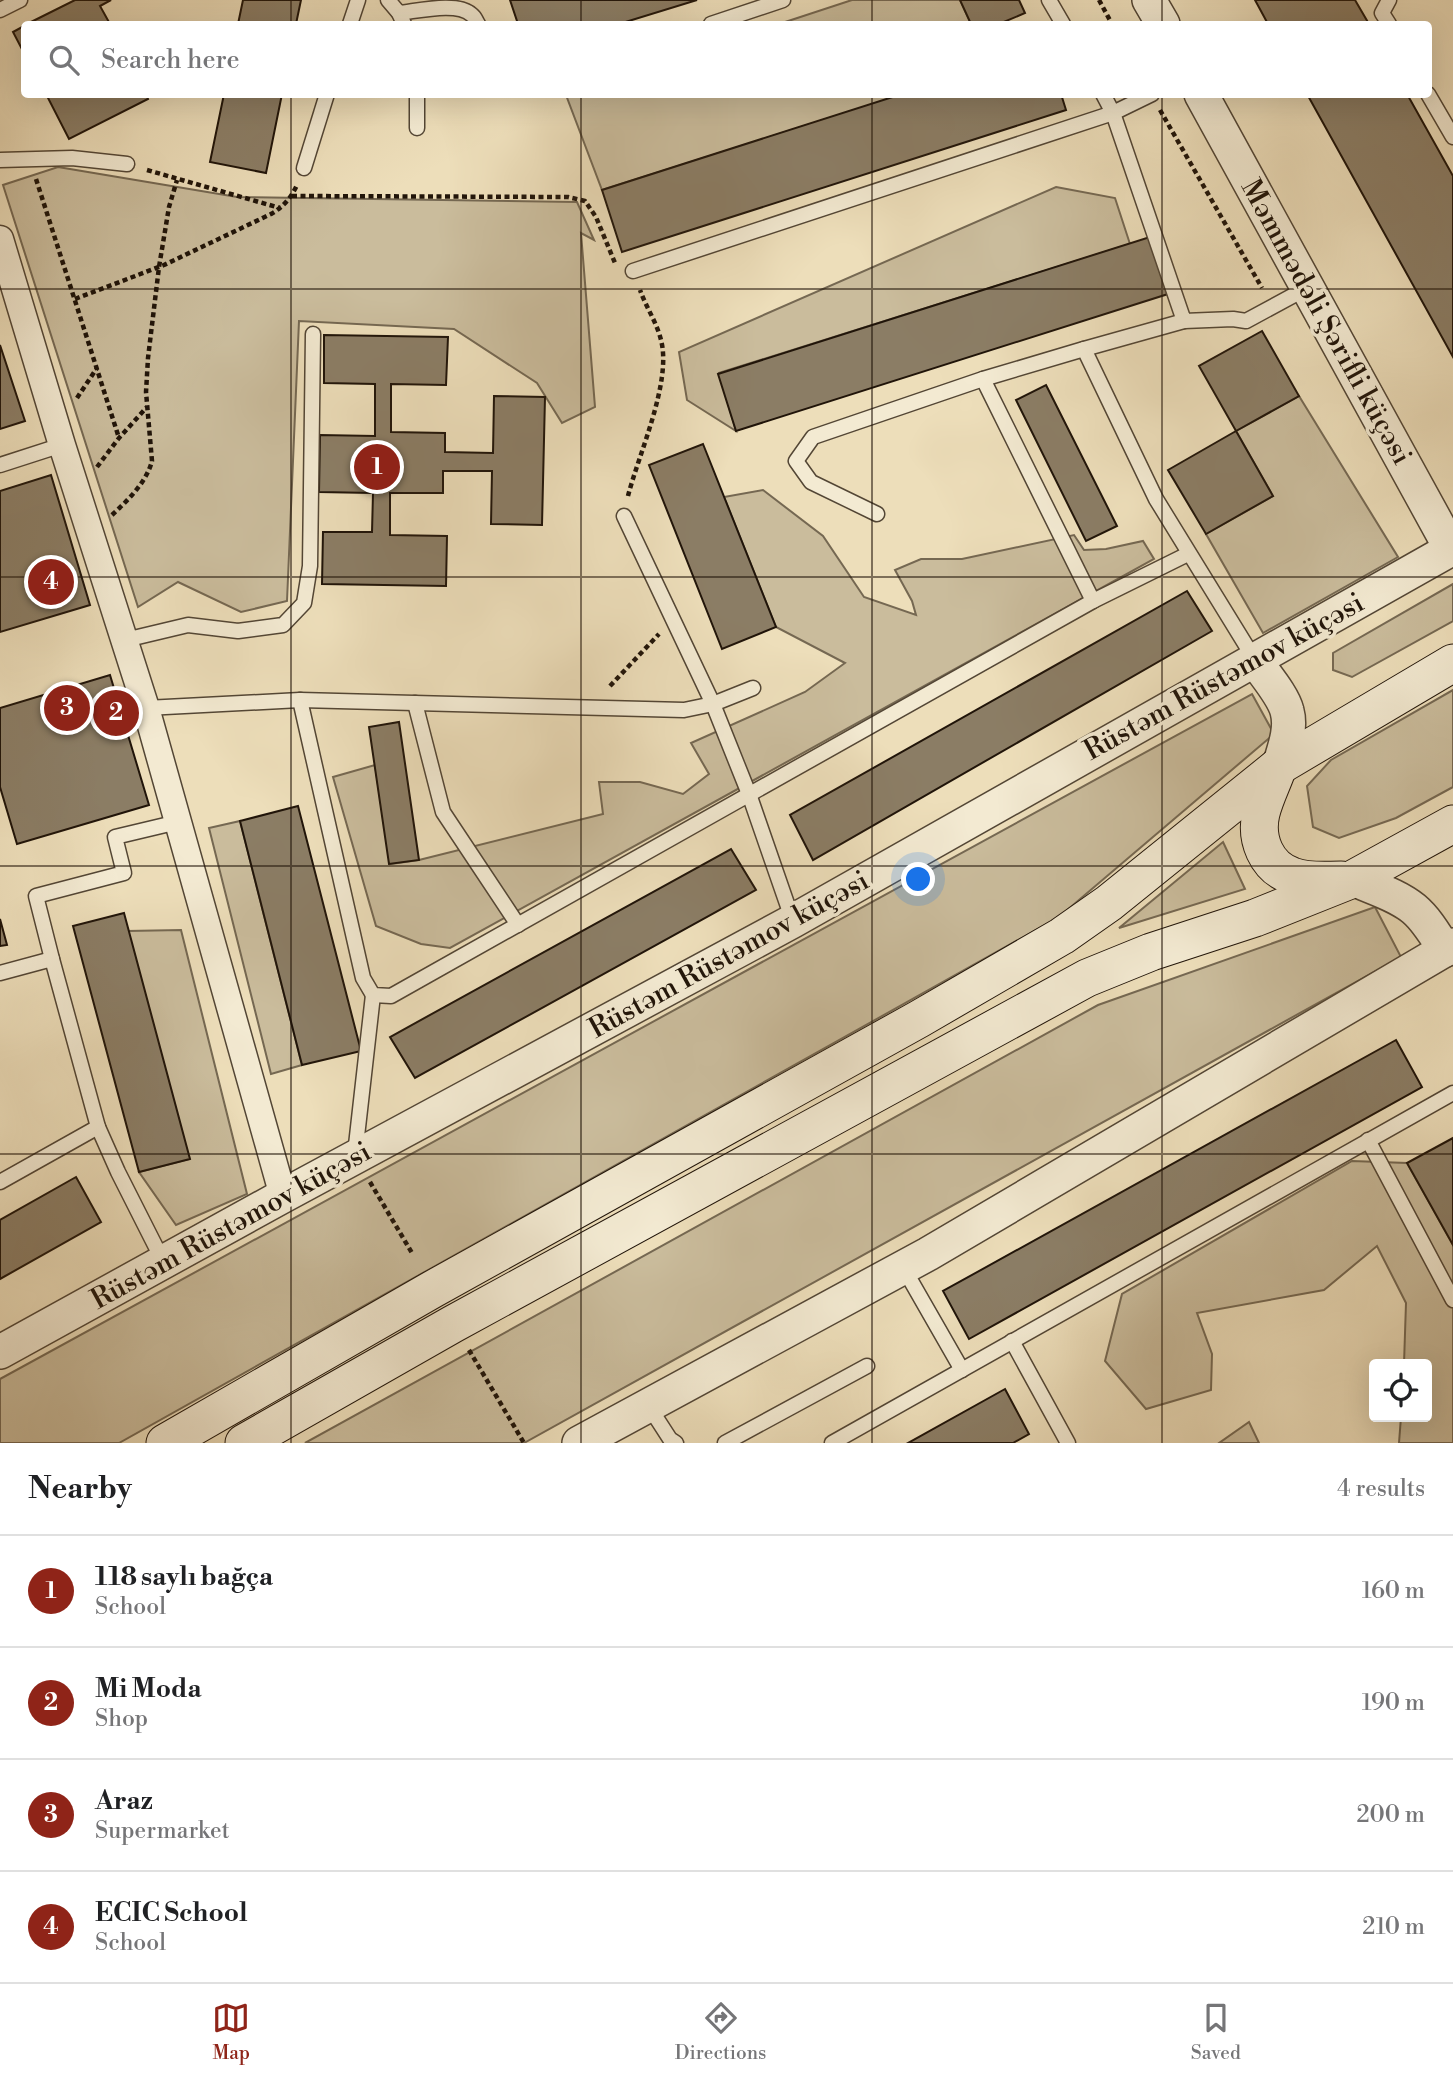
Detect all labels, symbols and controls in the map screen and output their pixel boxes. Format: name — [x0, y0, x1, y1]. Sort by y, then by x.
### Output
search box — [21, 21, 1432, 98]
icon: search — [45, 41, 83, 79]
text: Search here — [101, 44, 240, 76]
street label: Məmmədəli Şərifli küçəsi — [1233, 173, 1419, 471]
pin: 1 — [354, 441, 400, 493]
pin: 4 — [28, 556, 74, 608]
street label: Rüstəm Rüstəmov küçəsi — [1078, 585, 1370, 769]
pin: 3 — [44, 682, 90, 734]
pin: 2 — [93, 687, 139, 739]
your location — [901, 862, 935, 896]
street label: Rüstəm Rüstəmov küçəsi — [583, 863, 875, 1047]
street label: Rüstəm Rüstəmov küçəsi — [85, 1134, 377, 1318]
map controls — [1369, 1359, 1432, 1422]
button: locate — [1369, 1359, 1432, 1422]
text: Nearby — [28, 1470, 132, 1508]
text: 4 results — [1337, 1475, 1425, 1503]
text: 118 saylı bağça — [95, 1561, 273, 1593]
text: 1 — [45, 1577, 57, 1605]
text: 160 m — [1362, 1577, 1425, 1605]
text: School — [95, 1593, 166, 1621]
text: Mi Moda — [95, 1673, 201, 1705]
text: 2 — [44, 1689, 58, 1717]
text: 190 m — [1362, 1689, 1425, 1717]
text: Shop — [95, 1705, 148, 1733]
text: Araz — [95, 1785, 153, 1817]
text: 3 — [44, 1801, 58, 1829]
text: 200 m — [1357, 1801, 1425, 1829]
text: Supermarket — [95, 1817, 230, 1845]
text: ECIC School — [95, 1897, 248, 1929]
text: 4 — [43, 1913, 59, 1941]
text: 210 m — [1362, 1913, 1425, 1941]
text: School — [95, 1929, 166, 1957]
tab: Map — [212, 1999, 250, 2065]
tab: Directions — [675, 1999, 766, 2065]
tab: Saved — [1191, 1999, 1241, 2065]

